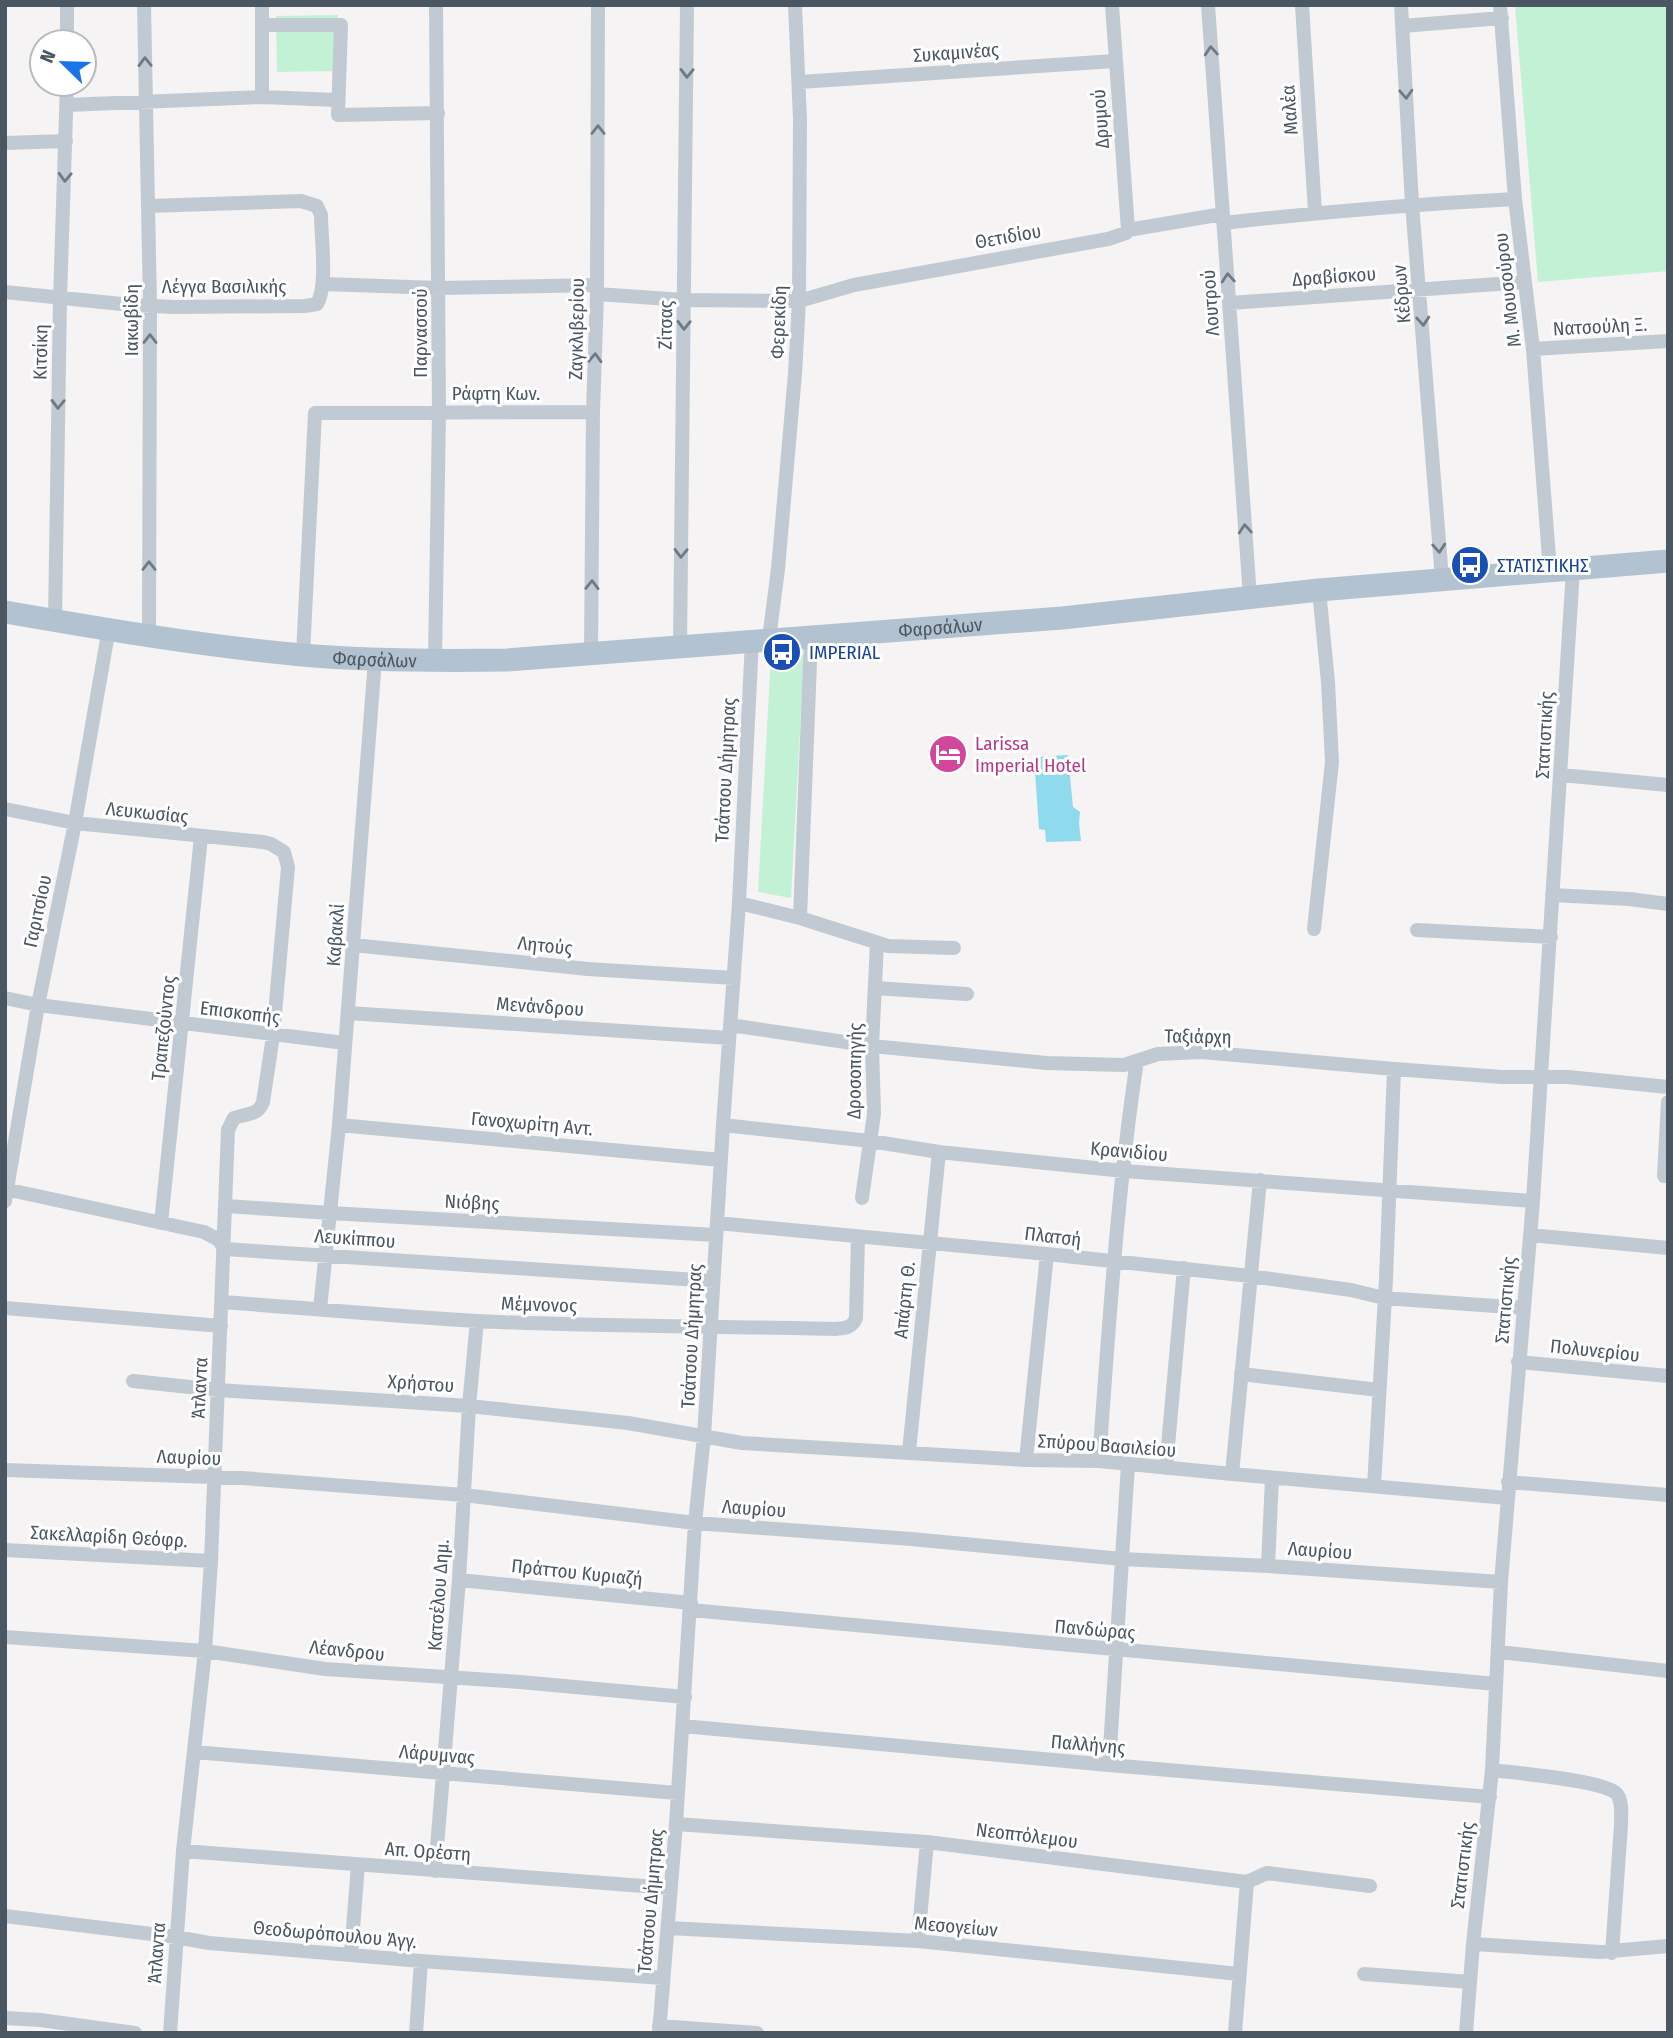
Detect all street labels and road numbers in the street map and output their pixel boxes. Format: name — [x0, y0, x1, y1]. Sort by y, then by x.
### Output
street label: Συκαμινέας — [913, 38, 1000, 67]
street label: Μαλέα — [1276, 84, 1303, 136]
street label: Δρυμού — [1087, 88, 1114, 150]
street label: Θετιδίου — [973, 219, 1043, 254]
street label: Μ. Μουσούρου — [1489, 232, 1526, 348]
street label: Δραβίσκου — [1291, 262, 1377, 291]
street label: Κέδρων — [1387, 263, 1416, 324]
street label: Λουτρού — [1197, 269, 1224, 337]
street label: Λέγγα Βασιλικής — [162, 275, 286, 298]
street label: Ζαγκλιβερίου — [564, 278, 589, 380]
street label: Ιακωβίδη — [120, 284, 143, 356]
street label: Φερεκίδη — [766, 285, 791, 359]
street label: Παρνασσού — [409, 288, 432, 378]
street label: Ζίτσας — [654, 300, 677, 350]
street label: Νατσούλη Ξ. — [1552, 313, 1648, 340]
street label: Κιτσίκη — [29, 324, 52, 380]
street label: Ράφτη Κων. — [452, 382, 540, 405]
street label: Φαρσάλων — [898, 613, 984, 642]
street label: Φαρσάλων — [332, 646, 418, 672]
street label: Στατιστικής — [1531, 691, 1558, 779]
street label: Τσάτσου Δήμητρας — [710, 697, 741, 843]
street label: Λευκωσίας — [105, 797, 189, 828]
street label: Γαριτσίου — [19, 873, 56, 950]
street label: Καβακλί — [322, 903, 349, 967]
street label: Λητούς — [516, 931, 574, 960]
street label: Τραπεζούντος — [147, 974, 180, 1082]
street label: Μενάνδρου — [495, 992, 585, 1021]
street label: Επισκοπής — [199, 996, 281, 1029]
street label: Δροσοπηγής — [842, 1023, 867, 1119]
street label: Ταξιάρχη — [1164, 1024, 1232, 1049]
street label: Γανοχωρίτη Αντ. — [470, 1107, 594, 1140]
street label: Κρανιδίου — [1089, 1137, 1169, 1166]
street label: Νιόβης — [444, 1190, 500, 1215]
street label: Πλατσή — [1023, 1222, 1083, 1251]
street label: Λευκίππου — [314, 1224, 396, 1253]
street label: Στατιστικής — [1490, 1256, 1521, 1344]
street label: Απάρτη Θ. — [889, 1260, 920, 1340]
street label: Τσάτσου Δήμητρας — [676, 1263, 707, 1409]
street label: Μέμνονος — [501, 1292, 577, 1317]
street label: Πολυνερίου — [1549, 1334, 1641, 1367]
street label: Άτλαντα — [186, 1357, 213, 1419]
street label: Χρήστου — [387, 1370, 455, 1397]
street label: Σπύρου Βασιλείου — [1037, 1429, 1177, 1462]
street label: Λαυρίου — [156, 1445, 222, 1470]
street label: Λαυρίου — [721, 1495, 787, 1522]
street label: Σακελλαρίδη Θεόφρ. — [30, 1521, 188, 1552]
street label: Λαυρίου — [1287, 1537, 1353, 1564]
street label: Κατσέλου Δημ. — [423, 1538, 454, 1652]
street label: Πράττου Κυριαζή — [510, 1554, 644, 1591]
street label: Πανδώρας — [1054, 1615, 1136, 1644]
street label: Λέανδρου — [308, 1635, 386, 1666]
street label: Παλλήνης — [1050, 1730, 1126, 1759]
street label: Λάρυμνας — [398, 1740, 476, 1769]
street label: Νεοπτόλεμου — [975, 1818, 1079, 1853]
street label: Στατιστικής — [1446, 1820, 1479, 1910]
street label: Τσάτσου Δήμητρας — [633, 1828, 668, 1974]
street label: Απ. Ορέστη — [384, 1837, 472, 1866]
street label: Μεσογείων — [913, 1911, 999, 1942]
street label: Θεοδωρόπουλου Άγγ. — [252, 1916, 418, 1953]
street label: Άτλαντα — [143, 1921, 170, 1985]

